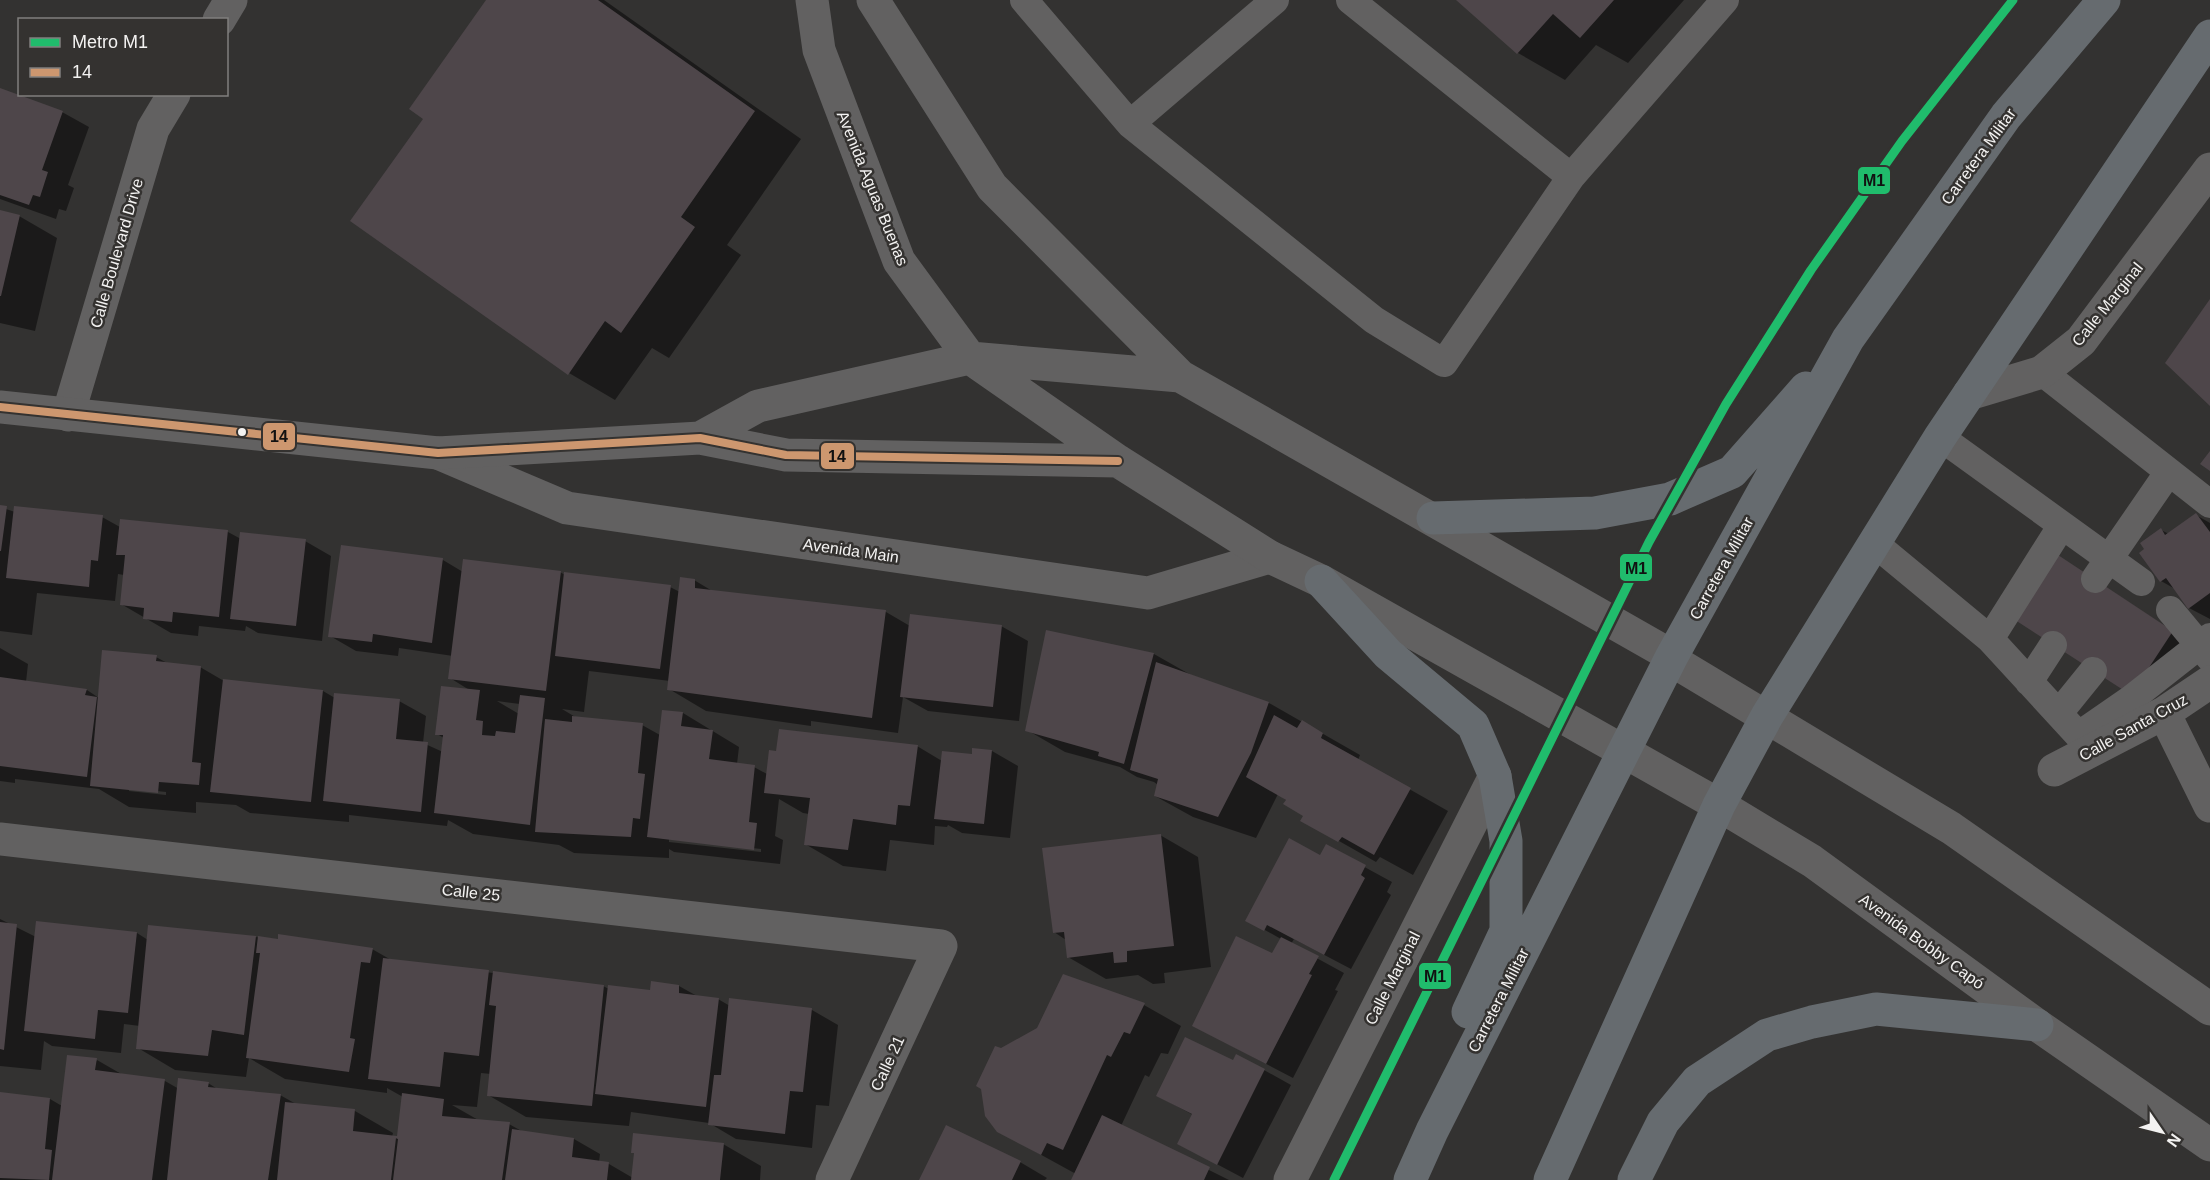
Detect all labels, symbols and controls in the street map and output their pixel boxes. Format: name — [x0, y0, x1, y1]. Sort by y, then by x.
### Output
legend — [18, 18, 228, 96]
text: Metro M1 — [72, 32, 148, 52]
text: 14 — [72, 62, 92, 82]
street label: Carretera Militar — [1938, 104, 2019, 208]
street label: Avenida Aguas Buenas — [834, 108, 911, 268]
line badge: M1 — [1857, 166, 1891, 195]
text: M1 — [1863, 172, 1885, 189]
street label: Calle Boulevard Drive — [87, 176, 146, 330]
street label: Calle Marginal — [2069, 259, 2146, 349]
line badge: 14 — [262, 422, 296, 451]
unlabelled marker — [236, 426, 248, 438]
text: 14 — [270, 428, 288, 445]
line badge: 14 — [820, 442, 855, 470]
text: 14 — [828, 448, 846, 465]
street label: Carretera Militar — [1686, 513, 1757, 623]
street label: Avenida Main — [802, 535, 900, 566]
line badge: M1 — [1619, 553, 1653, 582]
text: M1 — [1625, 560, 1647, 577]
street label: Calle Santa Cruz — [2076, 691, 2190, 764]
street label: Calle 25 — [441, 881, 501, 904]
street label: Avenida Bobby Capó — [1856, 890, 1987, 992]
street label: Calle Marginal — [1362, 929, 1423, 1028]
street label: Carretera Militar — [1465, 945, 1532, 1055]
line badge: M1 — [1418, 962, 1452, 990]
text: M1 — [1424, 968, 1446, 985]
street label: Calle 21 — [867, 1033, 908, 1093]
north arrow — [2132, 1102, 2192, 1162]
text: N — [2164, 1131, 2184, 1150]

